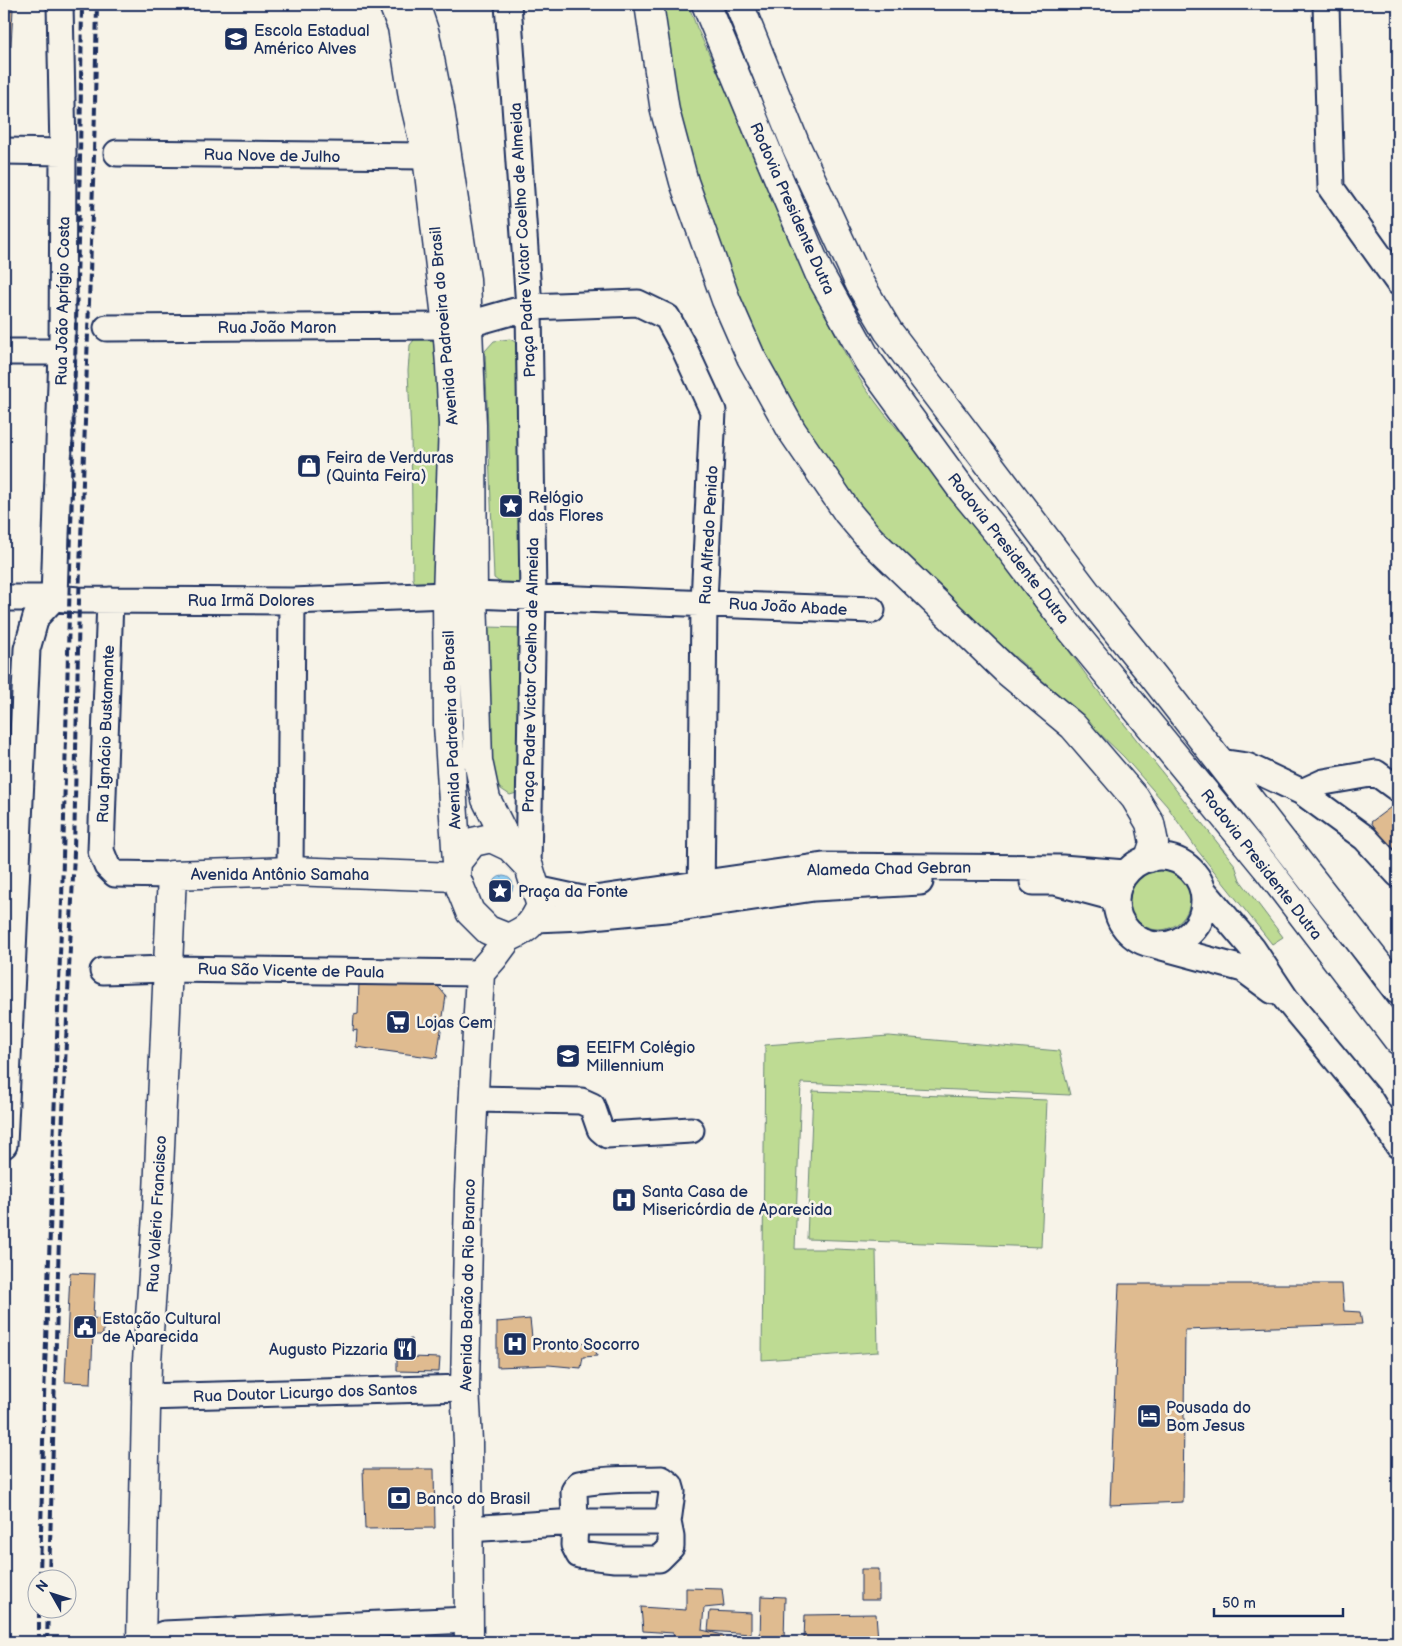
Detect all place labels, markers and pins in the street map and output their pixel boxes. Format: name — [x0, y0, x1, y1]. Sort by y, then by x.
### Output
place label: Escola Estadual Américo Alves — [254, 22, 370, 59]
school or university icon: Escola Estadual Américo Alves — [223, 26, 249, 52]
place label: Feira de Verduras (Quinta Feira) — [326, 449, 454, 486]
shop icon: Feira de Verduras (Quinta Feira) — [296, 453, 322, 479]
place label: Relógio das Flores — [528, 489, 603, 526]
place icon: Relógio das Flores — [498, 493, 524, 519]
place icon: Praça da Fonte — [487, 878, 513, 904]
place label: Praça da Fonte — [518, 883, 629, 902]
supermarket icon: Lojas Cem — [385, 1009, 411, 1035]
place label: Lojas Cem — [416, 1014, 493, 1033]
place label: EEIFM Colégio Millennium — [586, 1039, 695, 1076]
school or university icon: EEIFM Colégio Millennium — [555, 1043, 581, 1069]
place label: Santa Casa de Misericórdia de Aparecida — [642, 1183, 832, 1220]
hospital icon: Santa Casa de Misericórdia de Aparecida — [611, 1187, 637, 1213]
place label: Estação Cultural de Aparecida — [102, 1310, 221, 1347]
public building icon: Estação Cultural de Aparecida — [72, 1314, 98, 1340]
hospital icon: Pronto Socorro — [502, 1331, 528, 1357]
restaurant icon: Augusto Pizzaria — [392, 1336, 418, 1362]
place label: Pronto Socorro — [532, 1336, 640, 1355]
place label: Augusto Pizzaria — [269, 1341, 388, 1360]
place label: Pousada do Bom Jesus — [1166, 1399, 1251, 1436]
hotel icon: Pousada do Bom Jesus — [1136, 1403, 1162, 1429]
bank icon: Banco do Brasil — [386, 1485, 412, 1511]
place label: Banco do Brasil — [416, 1490, 530, 1509]

